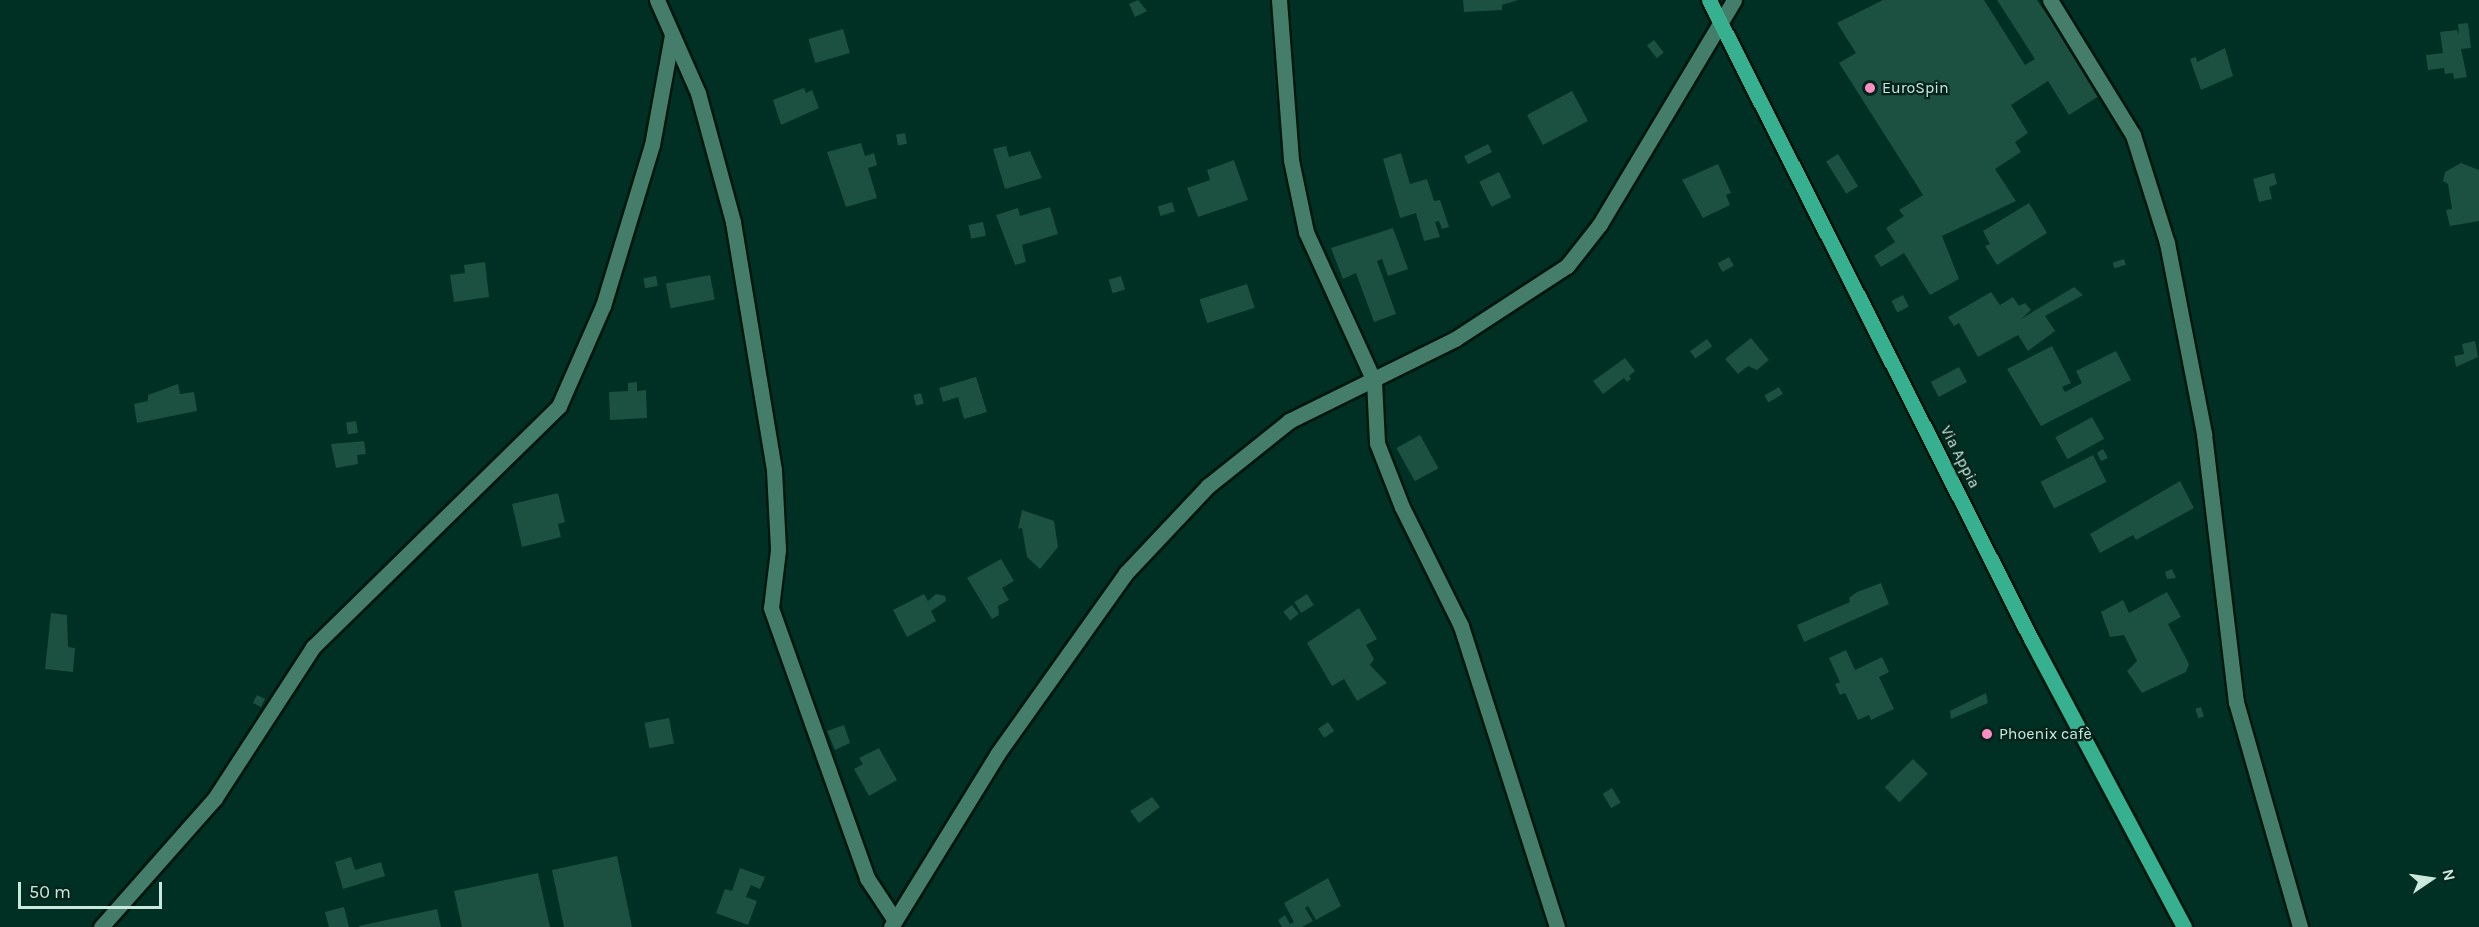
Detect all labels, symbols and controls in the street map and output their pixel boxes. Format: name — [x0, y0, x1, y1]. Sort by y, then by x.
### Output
place label: EuroSpin — [1882, 78, 1949, 98]
marker: EuroSpin — [1863, 81, 1877, 95]
street label: Via Appia — [1936, 422, 1984, 492]
place label: Phoenix cafè — [1999, 724, 2092, 744]
marker: Phoenix cafè — [1980, 727, 1994, 741]
north arrow — [2401, 849, 2461, 909]
text: N — [2438, 867, 2460, 883]
scale bar — [21, 870, 165, 908]
text: 50 m — [29, 881, 71, 903]

